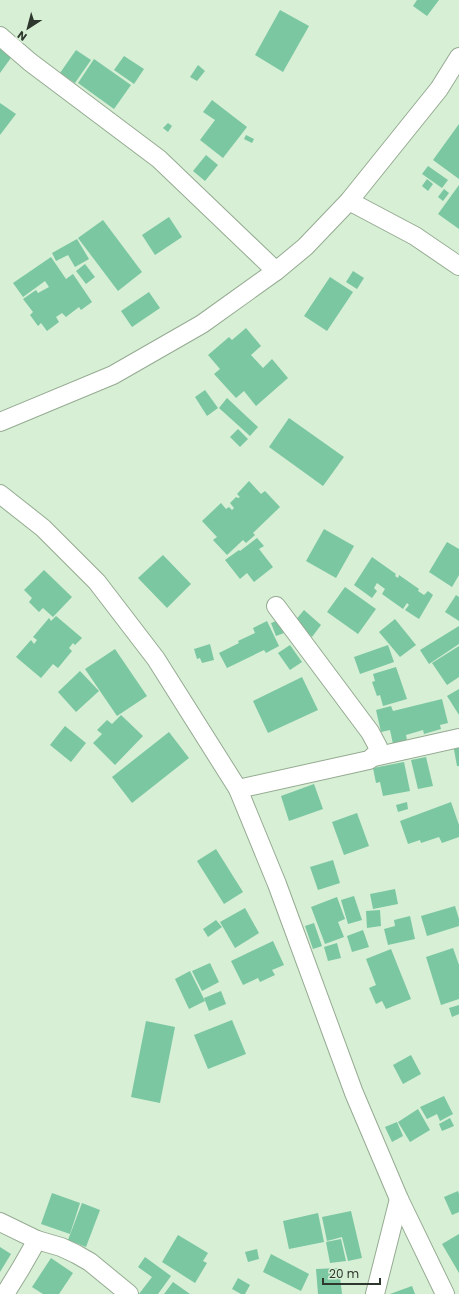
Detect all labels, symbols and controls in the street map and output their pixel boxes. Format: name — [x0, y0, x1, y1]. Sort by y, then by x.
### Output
north arrow — [8, 8, 48, 48]
text: N — [14, 27, 30, 45]
scale bar — [323, 1260, 380, 1286]
text: 20 m — [329, 1265, 359, 1282]

